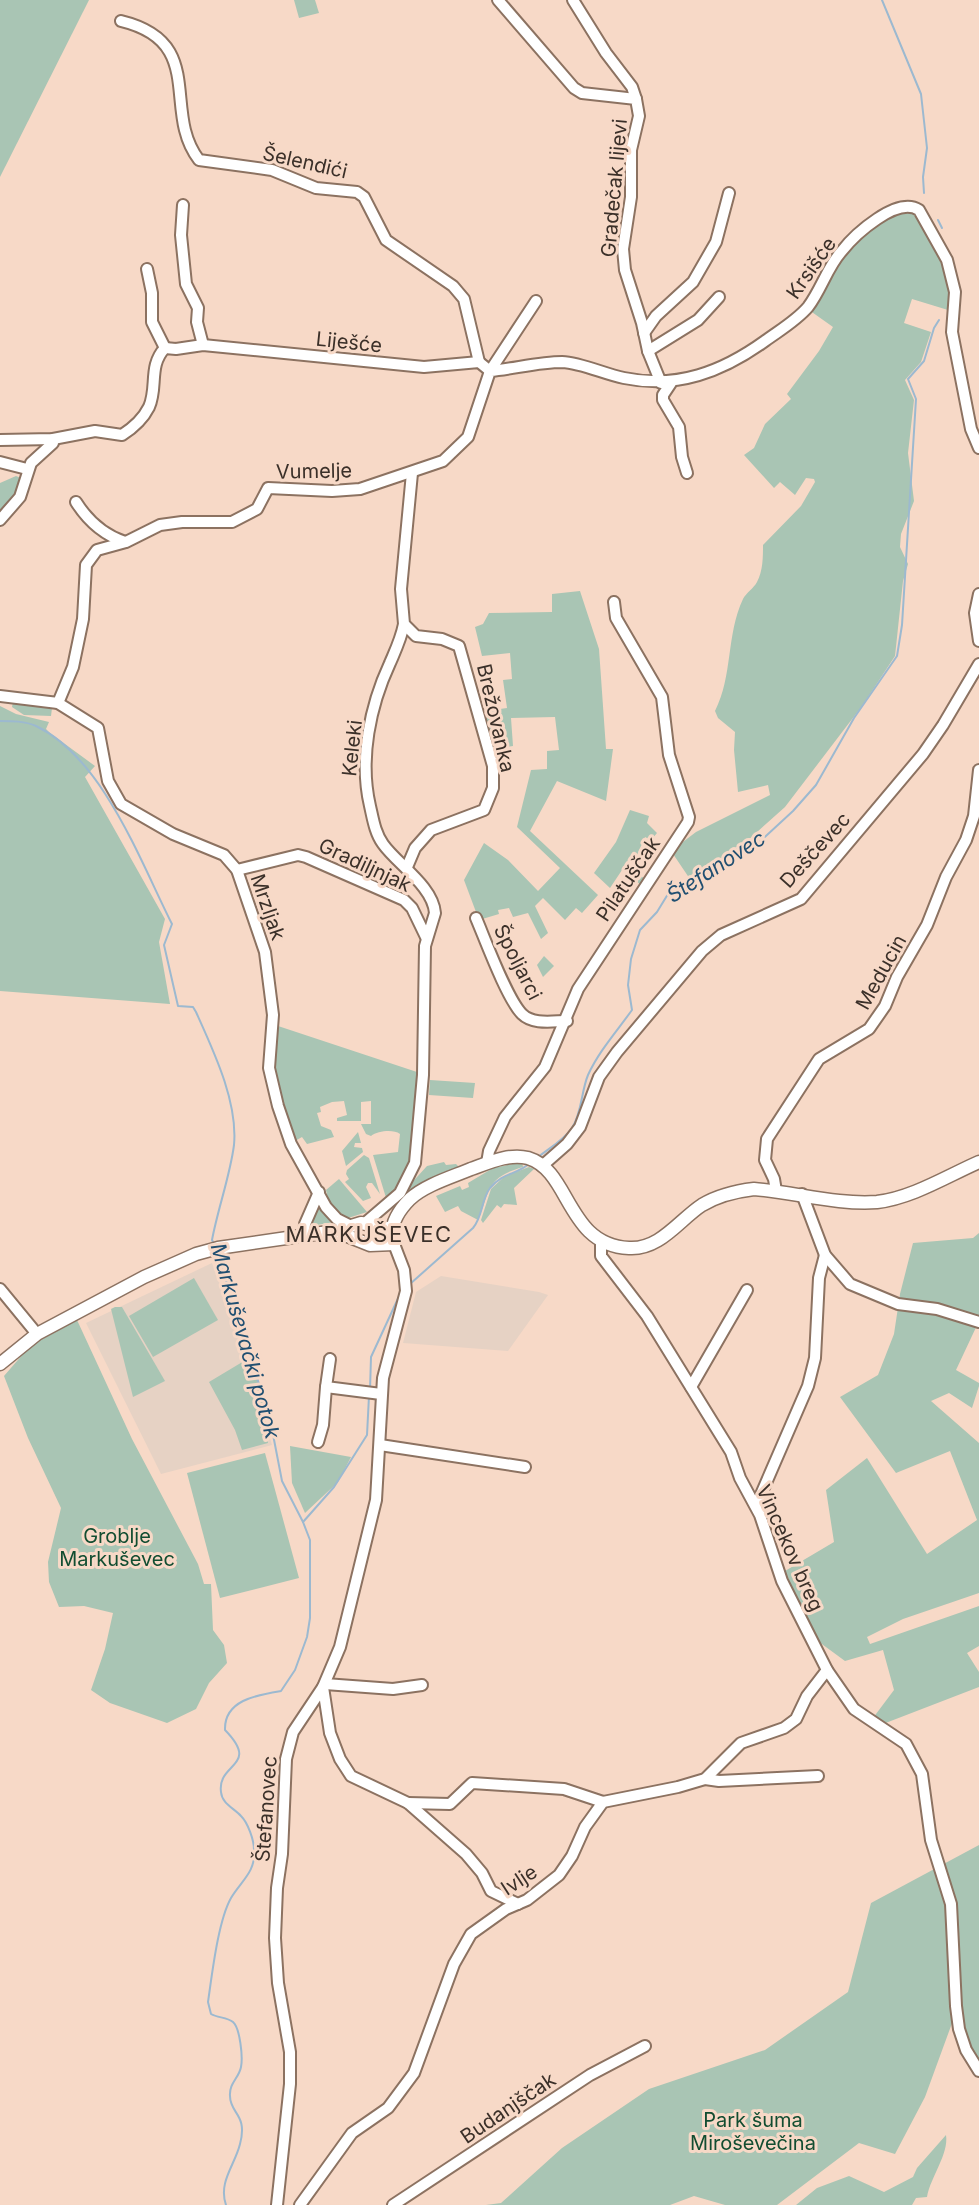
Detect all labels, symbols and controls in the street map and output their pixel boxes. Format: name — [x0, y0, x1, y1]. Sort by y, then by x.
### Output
street label: Gradečak lijevi — [596, 118, 632, 258]
street label: Šelendići — [260, 141, 350, 183]
street label: Krsišće — [781, 232, 841, 304]
street label: Liješće — [315, 327, 383, 357]
street label: Vumelje — [276, 458, 352, 484]
street label: Brežovanka — [472, 662, 520, 774]
street label: Keleki — [337, 719, 367, 777]
street label: Deščevec — [775, 807, 855, 893]
water label: Štefanovec — [661, 825, 770, 908]
street label: Pilatuščak — [591, 832, 665, 926]
street label: Gradiljnjak — [315, 833, 415, 897]
street label: Mrzljak — [245, 871, 291, 943]
street label: Špoljarci — [489, 920, 547, 1004]
street label: Meducin — [851, 930, 911, 1014]
district label: MARKUŠEVEC — [285, 1221, 453, 1247]
water label: Markuševački potok — [206, 1240, 285, 1442]
street label: Vincekov breg — [751, 1481, 829, 1615]
park label: Groblje Markuševec — [59, 1524, 175, 1571]
street label: Štefanovec — [250, 1755, 282, 1863]
street label: Ivlje — [496, 1860, 542, 1900]
street label: Budanjščak — [456, 2067, 560, 2149]
park label: Park šuma Miroševečina — [690, 2108, 816, 2155]

